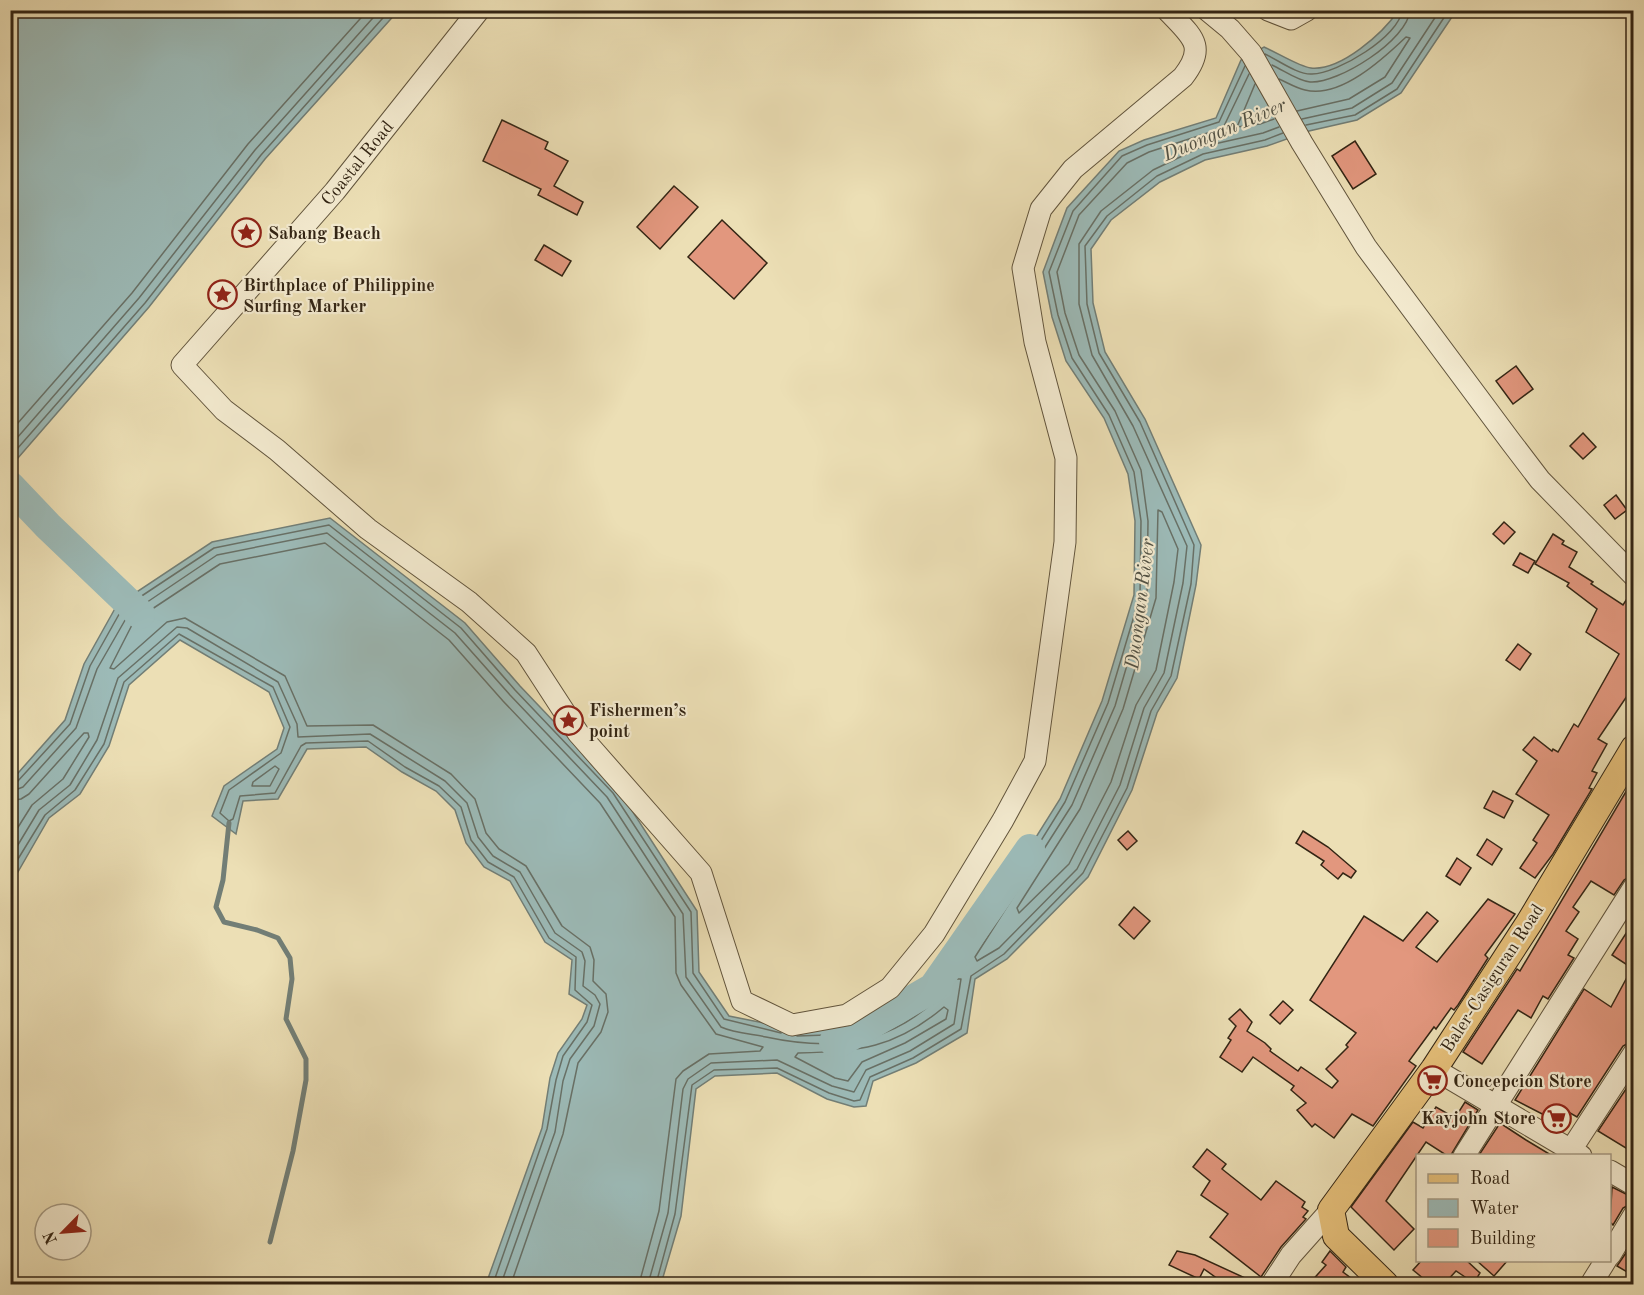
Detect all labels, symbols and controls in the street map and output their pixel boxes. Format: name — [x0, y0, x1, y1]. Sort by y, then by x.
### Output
water label: Duongan River — [1159, 96, 1290, 166]
street label: Coastal Road — [318, 118, 397, 209]
place icon: Sabang Beach — [231, 217, 263, 249]
place label: Sabang Beach — [268, 225, 381, 243]
place label: Birthplace of Philippine Surfing Marker — [243, 277, 435, 316]
place icon: Birthplace of Philippine Surfing Marker — [206, 279, 238, 311]
water label: Duongan River — [1123, 537, 1159, 672]
place label: Fishermen’s point — [589, 702, 686, 741]
place icon: Fishermen’s point — [552, 704, 584, 736]
street label: Baler-Casiguran Road — [1438, 901, 1547, 1056]
supermarket icon: Concepcion Store — [1416, 1065, 1448, 1097]
place label: Concepcion Store — [1453, 1073, 1592, 1091]
supermarket icon: Kayjohn Store — [1541, 1102, 1573, 1134]
place label: Kayjohn Store — [1421, 1110, 1536, 1128]
legend — [1416, 1154, 1611, 1262]
text: Road — [1470, 1170, 1510, 1188]
text: Water — [1470, 1200, 1519, 1218]
north arrow — [33, 1202, 93, 1262]
text: N — [41, 1228, 61, 1246]
text: Building — [1470, 1230, 1536, 1248]

